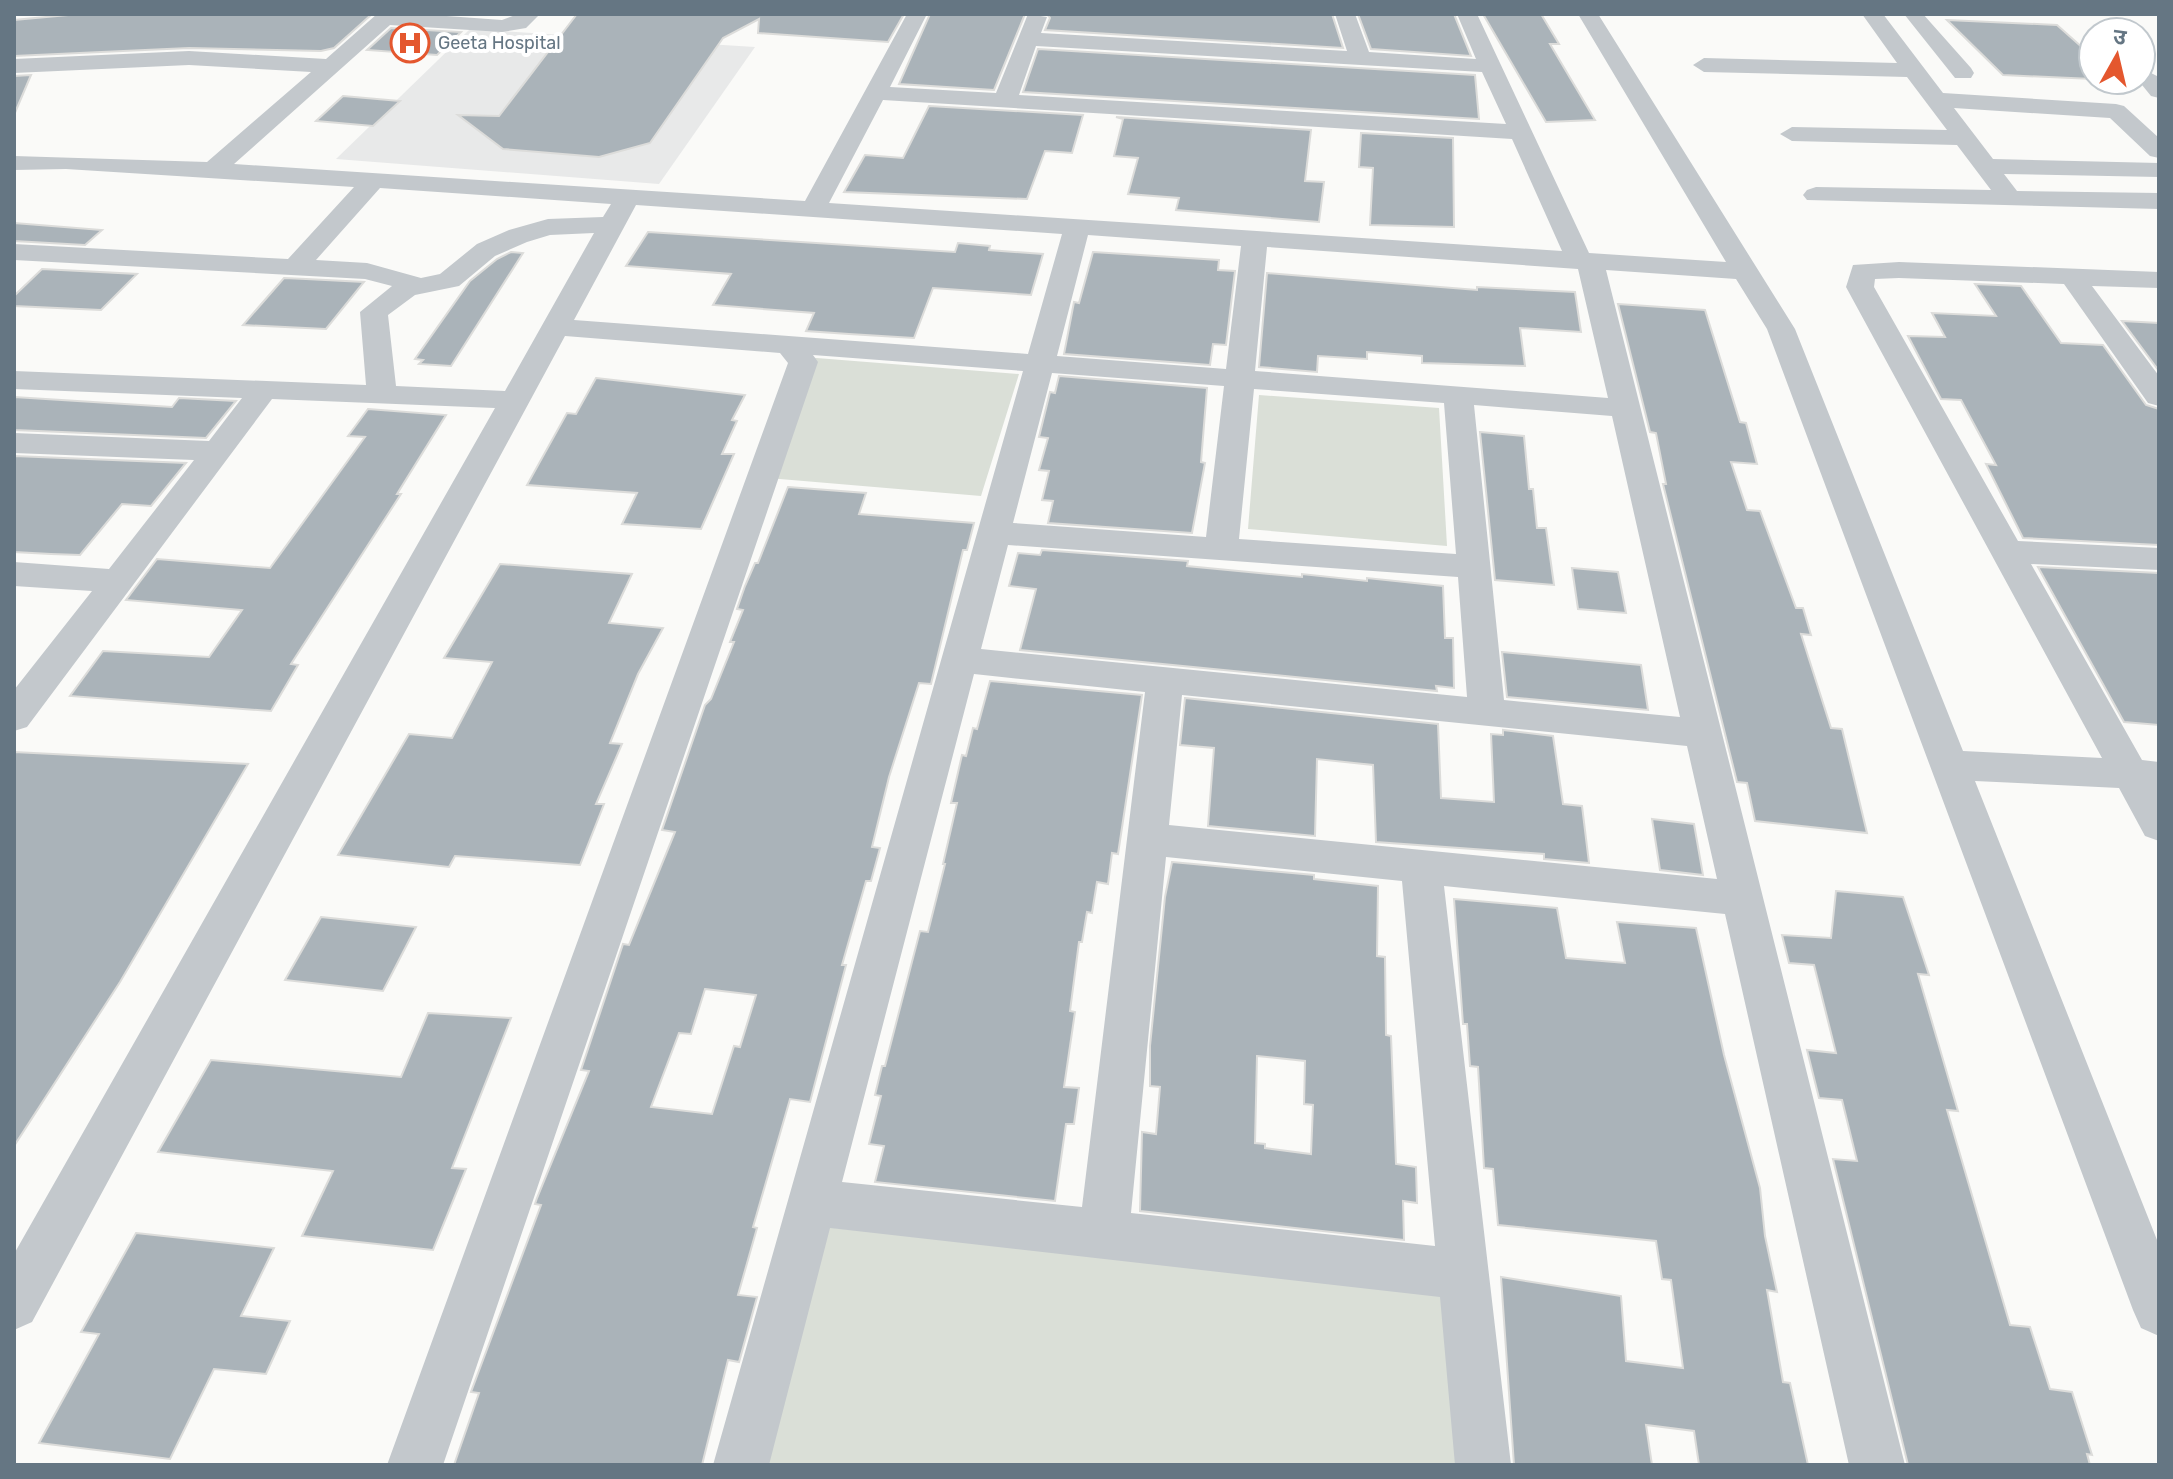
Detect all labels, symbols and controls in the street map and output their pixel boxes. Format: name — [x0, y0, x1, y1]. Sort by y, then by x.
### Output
north arrow — [2077, 16, 2157, 96]
hospital icon: Geeta Hospital — [389, 22, 431, 64]
text: उ — [2111, 22, 2129, 51]
place label: Geeta Hospital — [438, 32, 561, 54]

